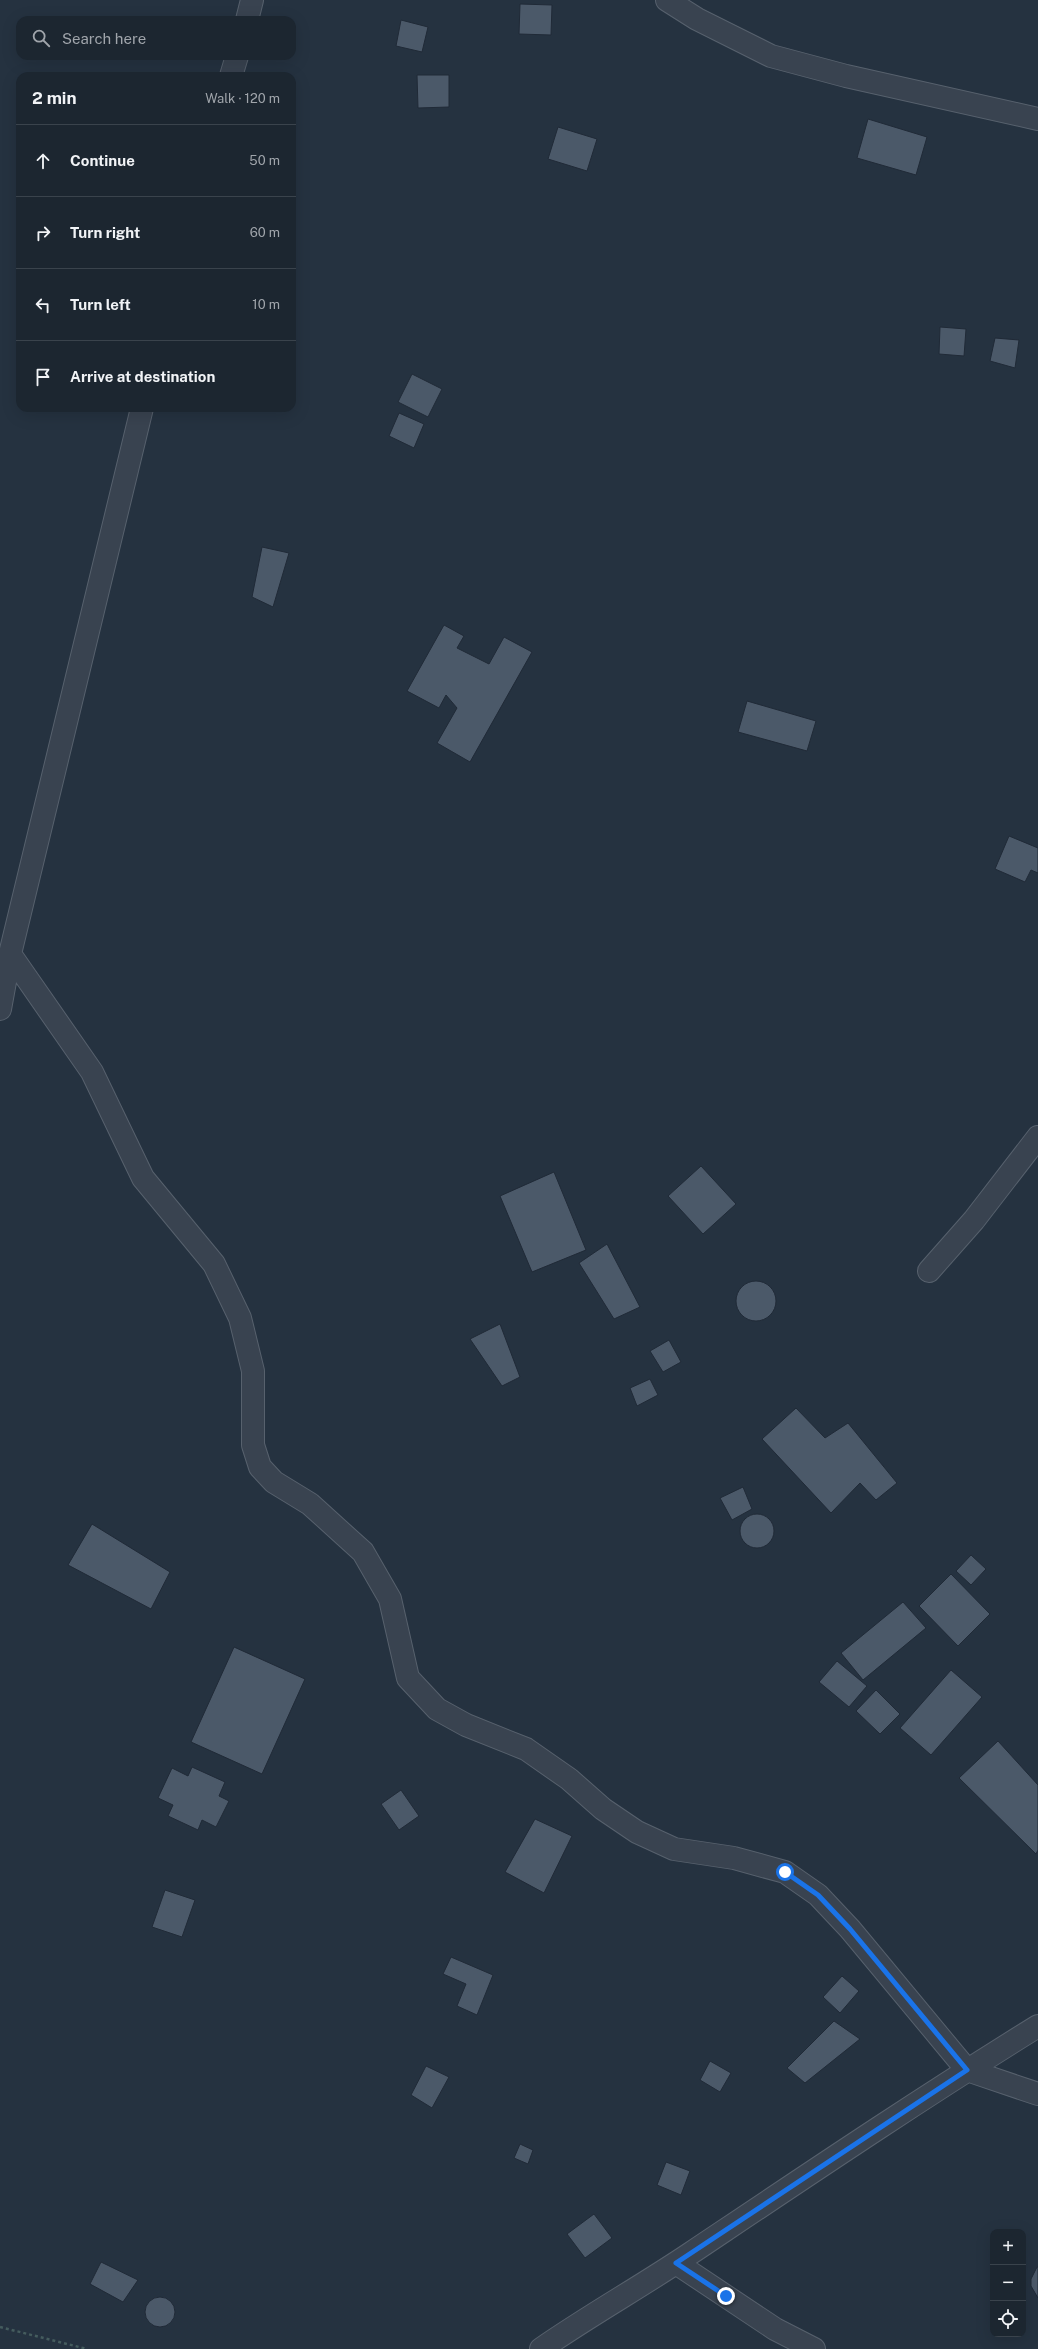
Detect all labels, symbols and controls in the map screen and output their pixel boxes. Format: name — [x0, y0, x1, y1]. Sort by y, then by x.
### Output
search box — [16, 16, 296, 60]
icon: search — [30, 27, 52, 49]
text: Search here — [62, 30, 146, 47]
text: 2 min — [32, 88, 77, 108]
text: Walk · 120 m — [205, 91, 280, 106]
icon: ahead — [32, 150, 54, 172]
text: Continue — [70, 152, 135, 169]
text: 50 m — [249, 153, 280, 168]
icon: right — [32, 222, 54, 244]
text: Turn right — [70, 224, 140, 241]
text: 60 m — [250, 225, 280, 240]
icon: left — [32, 294, 54, 316]
text: Turn left — [70, 296, 131, 313]
text: 10 m — [252, 297, 280, 312]
icon: arrive — [32, 366, 54, 388]
text: Arrive at destination — [70, 368, 215, 385]
route start — [776, 1863, 794, 1881]
map controls — [990, 2229, 1026, 2337]
button: + — [990, 2229, 1026, 2265]
button: − — [990, 2265, 1026, 2301]
route end — [717, 2287, 735, 2305]
button: locate — [990, 2301, 1026, 2337]

